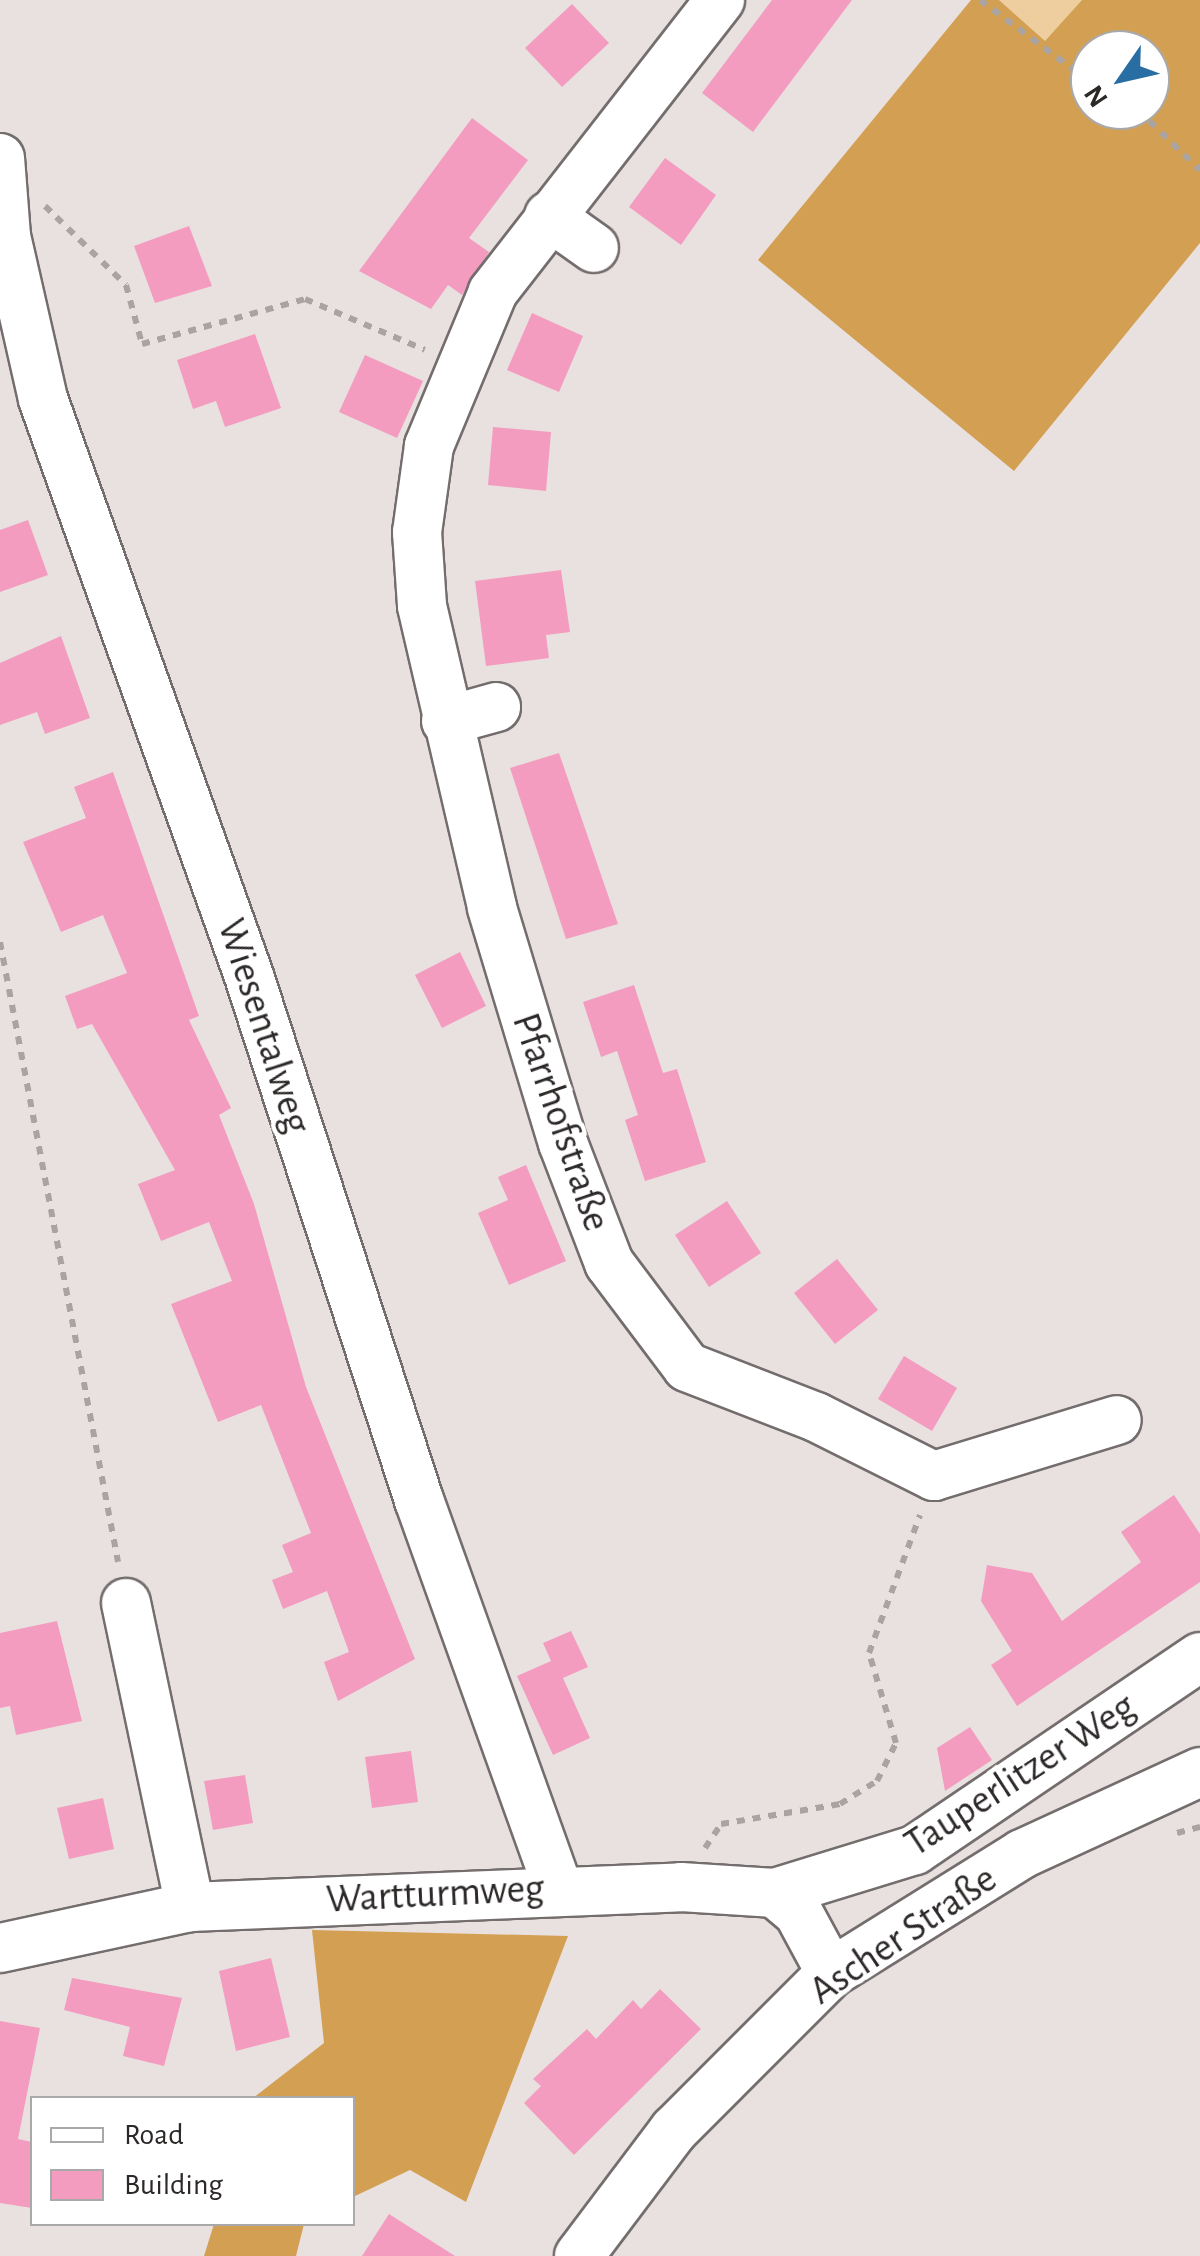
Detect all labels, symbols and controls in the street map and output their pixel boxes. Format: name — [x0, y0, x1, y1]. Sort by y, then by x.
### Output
north arrow — [1070, 30, 1170, 130]
text: N — [1080, 80, 1114, 112]
street label: Wiesentalweg — [207, 913, 321, 1139]
street label: Pfarrhofstraße — [501, 1007, 621, 1237]
street label: Tauperlitzer Weg — [896, 1683, 1144, 1867]
street label: Ascher Straße — [800, 1855, 1006, 2015]
street label: Wartturmweg — [325, 1864, 545, 1924]
legend — [30, 2096, 355, 2226]
text: Road — [124, 2120, 184, 2150]
text: Building — [124, 2170, 223, 2200]

